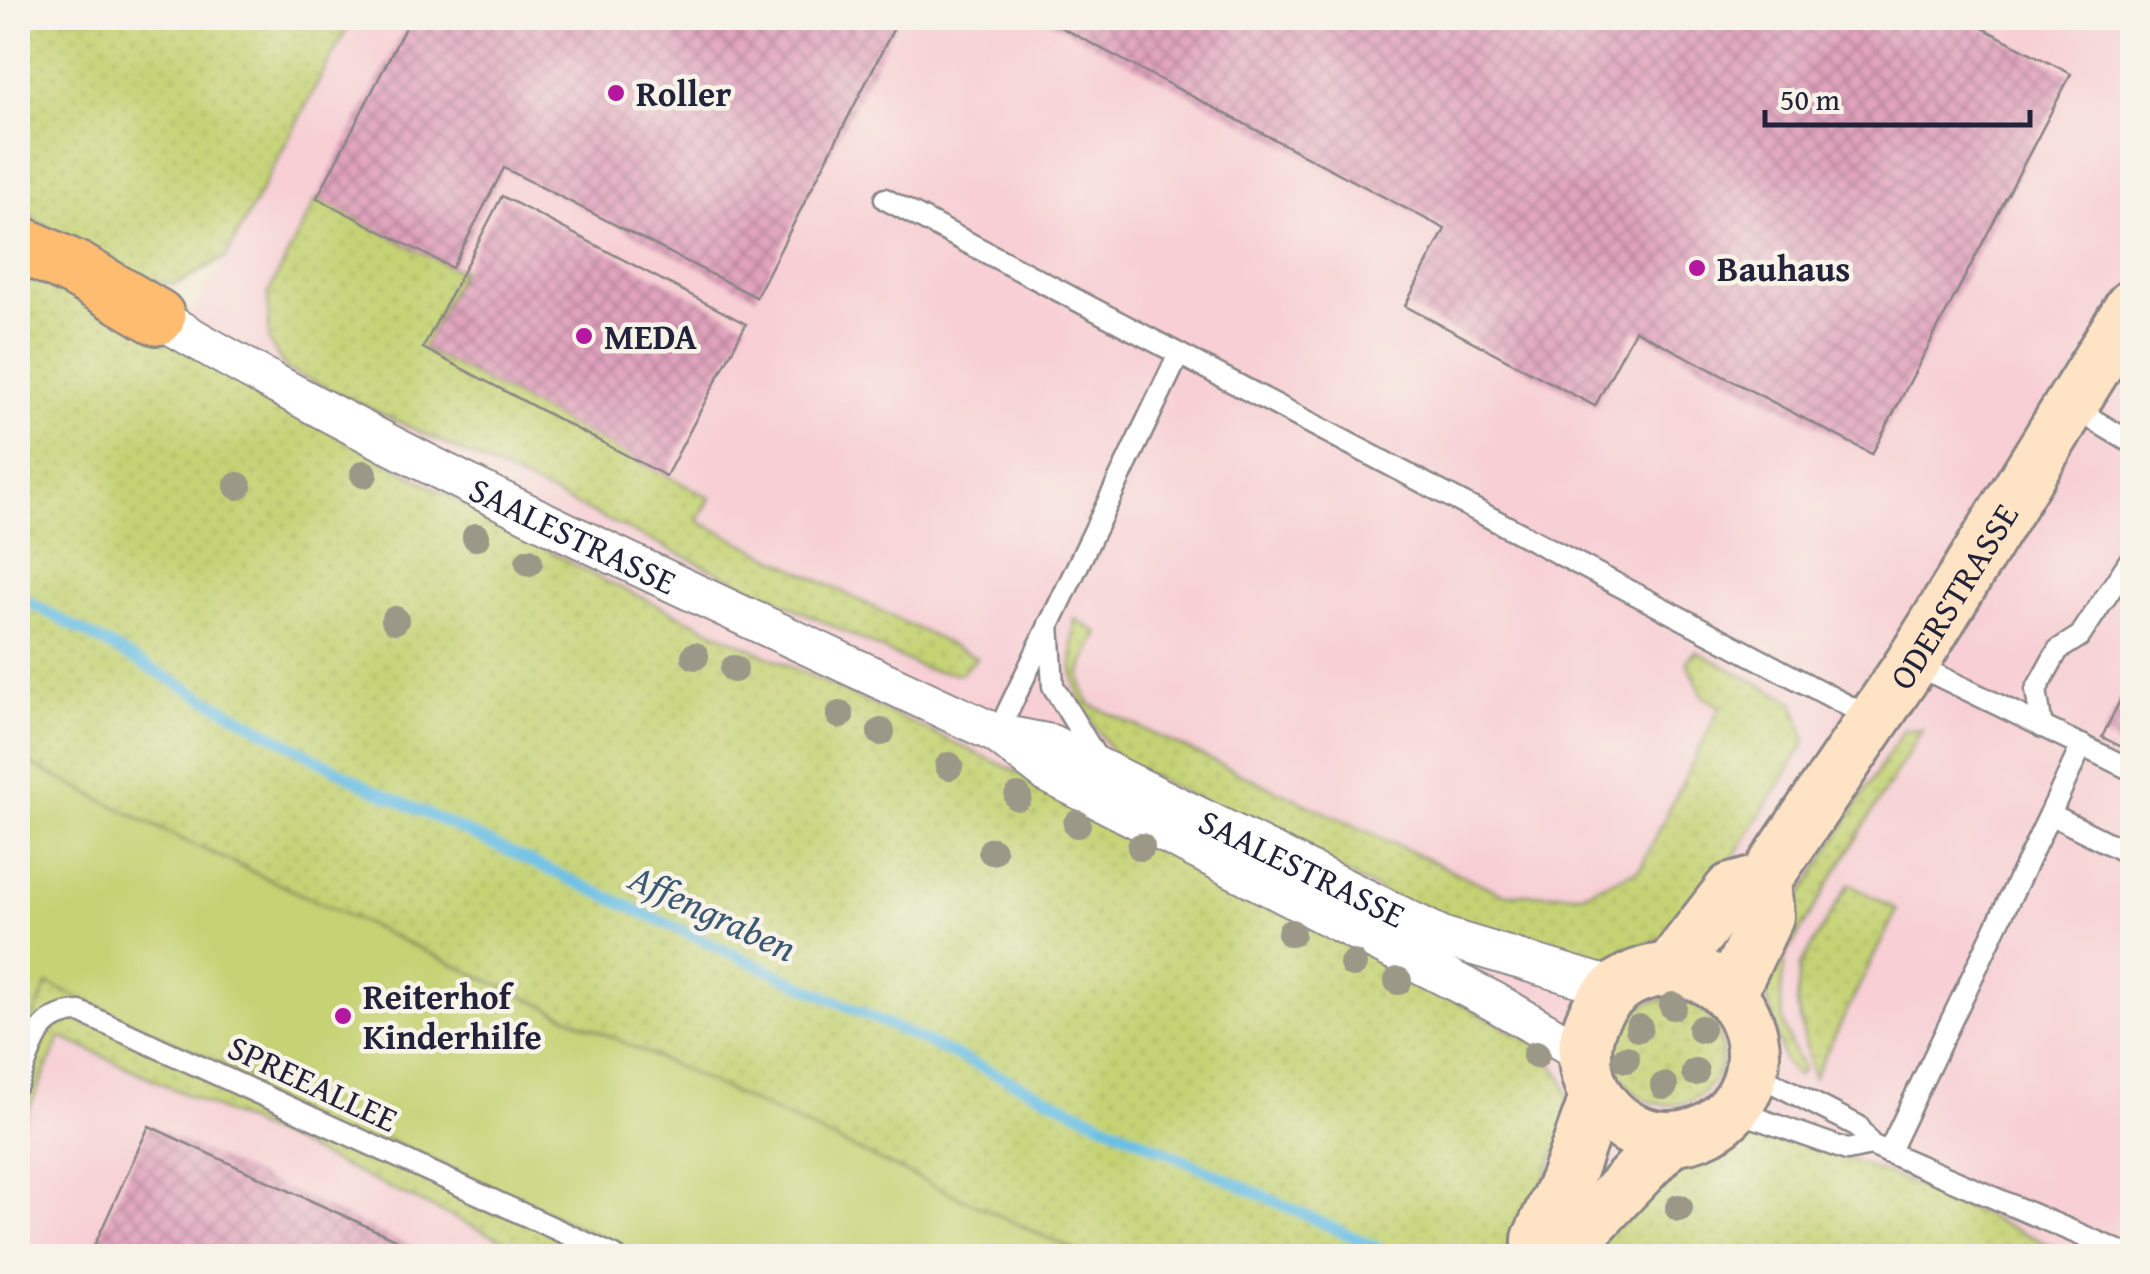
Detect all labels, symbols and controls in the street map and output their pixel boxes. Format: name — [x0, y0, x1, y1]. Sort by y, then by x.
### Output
scale bar — [1765, 65, 2030, 127]
place label: Roller — [636, 68, 731, 119]
text: 50 m — [1780, 77, 1840, 121]
marker: Roller — [605, 82, 627, 104]
place label: Bauhaus — [1717, 243, 1850, 294]
marker: Bauhaus — [1686, 257, 1708, 279]
place label: MEDA — [604, 311, 698, 362]
marker: MEDA — [573, 325, 595, 347]
street label: SAALESTRASSE — [461, 463, 685, 607]
street label: ODERSTRASSE — [1876, 493, 2030, 699]
street label: SAALESTRASSE — [1191, 795, 1414, 940]
water label: Affengraben — [619, 848, 806, 975]
place label: Reiterhof Kinderhilfe — [363, 971, 542, 1062]
marker: Reiterhof Kinderhilfe — [332, 1005, 354, 1027]
street label: SPREEALLEE — [220, 1021, 406, 1145]

